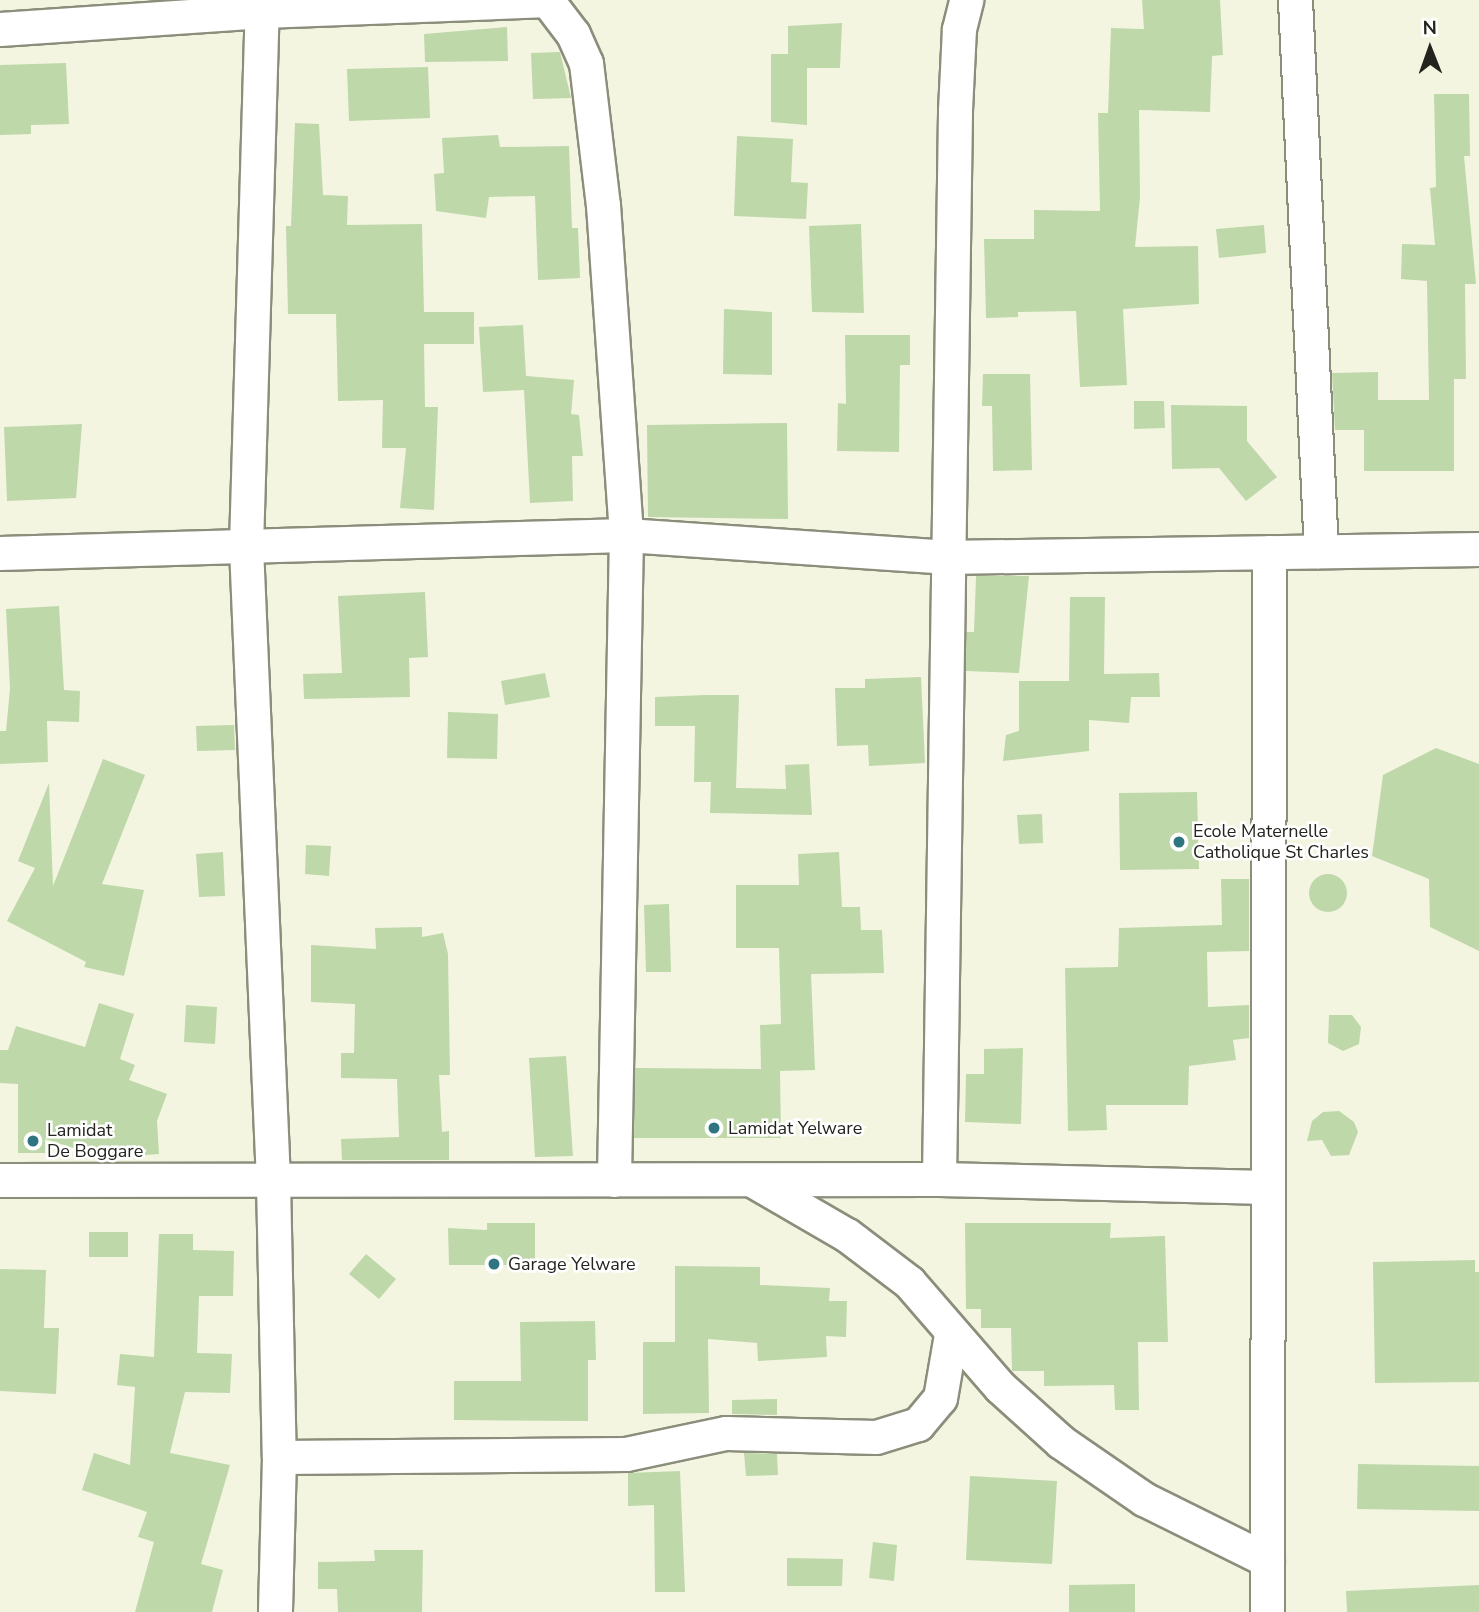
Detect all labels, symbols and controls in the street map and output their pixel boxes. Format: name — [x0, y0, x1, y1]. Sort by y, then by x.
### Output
north arrow — [1395, 14, 1465, 84]
text: N — [1422, 15, 1437, 41]
place label: Ecole Maternelle Catholique St Charles — [1193, 821, 1369, 864]
marker: Ecole Maternelle Catholique St Charles — [1171, 834, 1187, 850]
place label: Lamidat Yelware — [728, 1117, 862, 1139]
place label: Lamidat De Boggare — [47, 1120, 143, 1162]
marker: Lamidat Yelware — [706, 1120, 722, 1136]
marker: Lamidat De Boggare — [25, 1133, 41, 1149]
place label: Garage Yelware — [508, 1253, 636, 1275]
marker: Garage Yelware — [486, 1256, 502, 1272]

